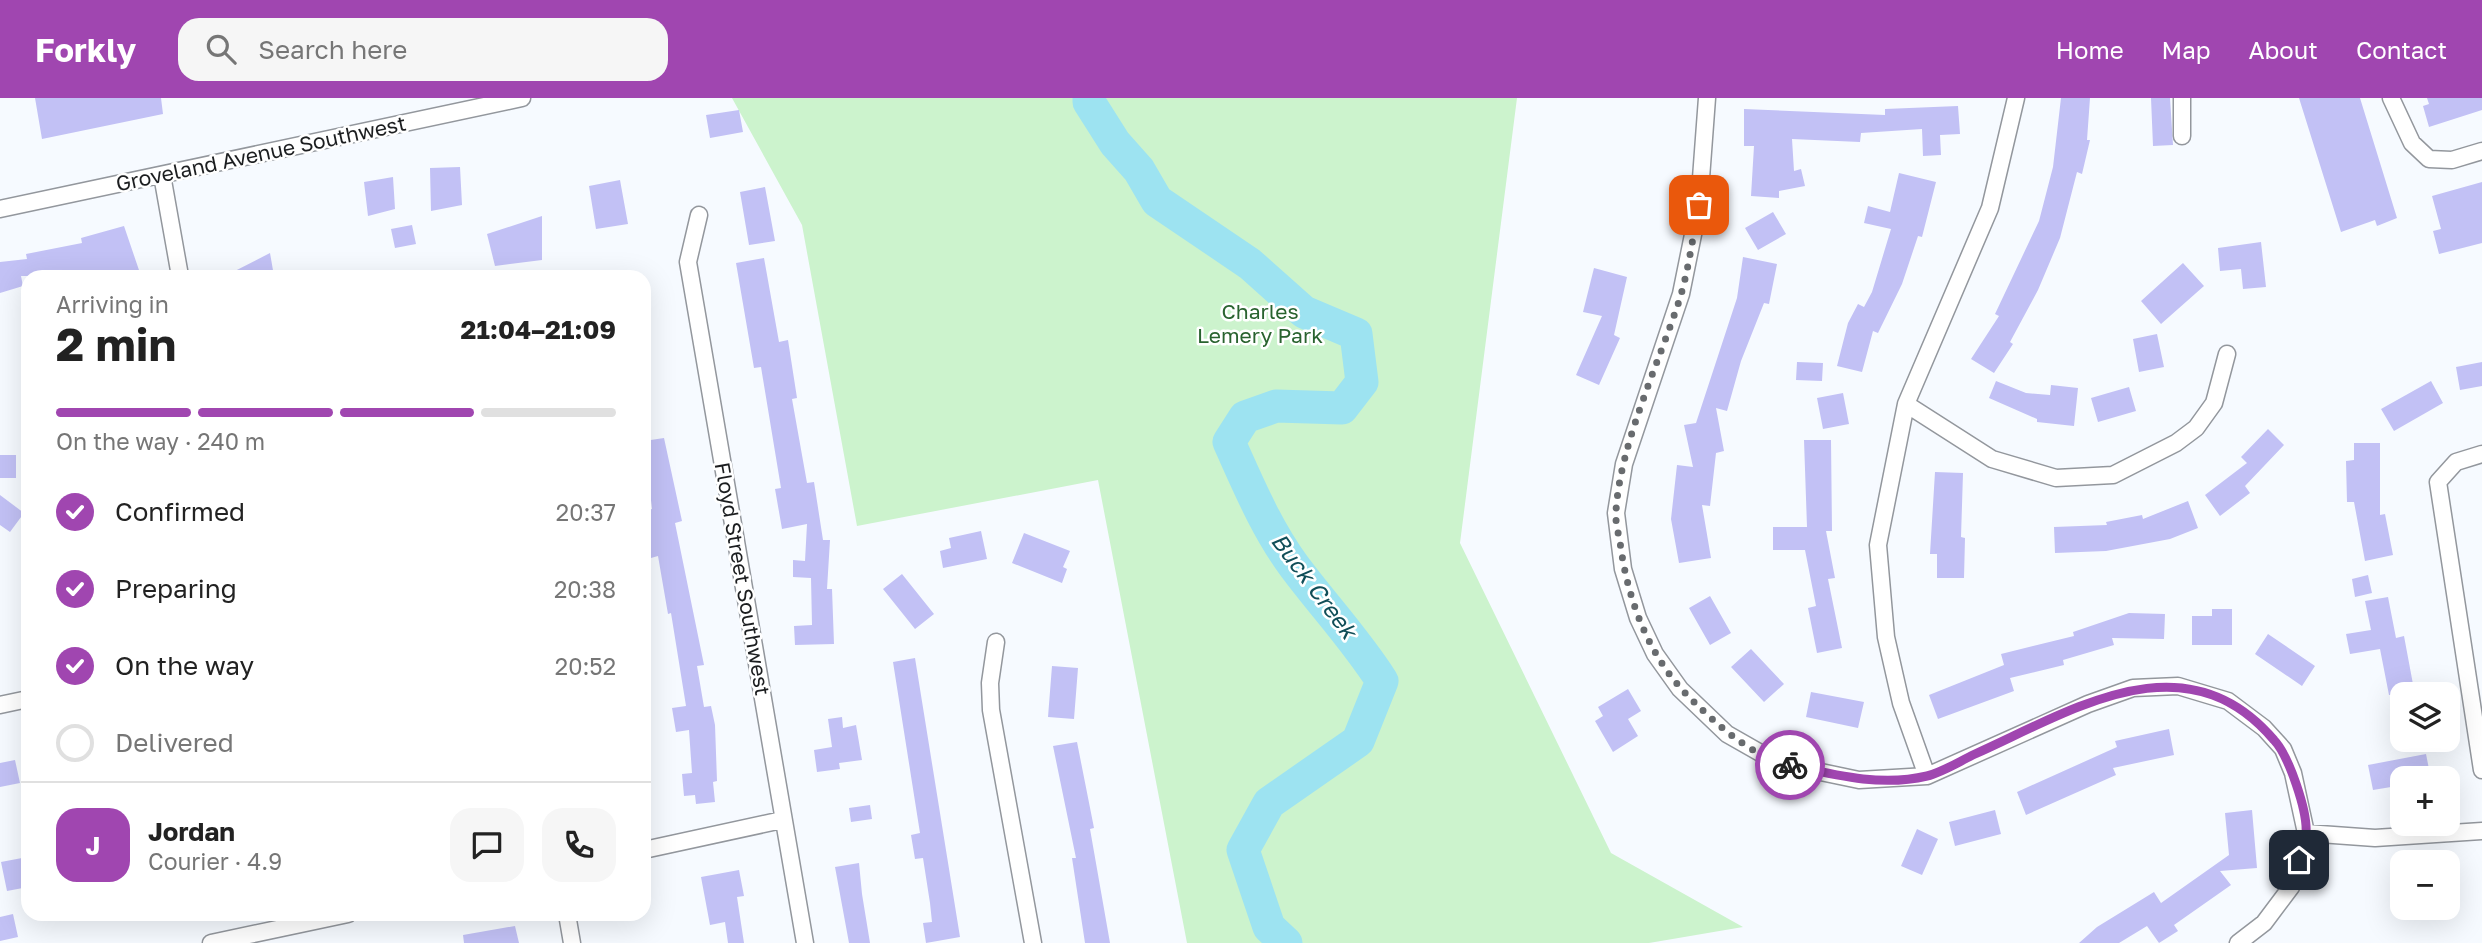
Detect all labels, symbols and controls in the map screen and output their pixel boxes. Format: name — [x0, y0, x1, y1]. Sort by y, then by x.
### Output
search box — [178, 18, 668, 81]
text: Forkly — [35, 30, 136, 69]
icon: search — [202, 30, 240, 68]
text: Search here — [258, 34, 407, 65]
text: Home — [2056, 35, 2124, 64]
text: Map — [2162, 35, 2211, 64]
text: About — [2249, 35, 2318, 64]
text: Contact — [2356, 35, 2447, 64]
street label: Groveland Avenue Southwest — [113, 110, 408, 196]
pin — [1669, 175, 1729, 235]
icon: bag — [1680, 186, 1718, 224]
text: Arriving in — [56, 290, 169, 318]
park label: Charles Lemery Park — [1197, 298, 1323, 348]
text: 21:04–21:09 — [461, 314, 616, 345]
text: 2 min — [56, 316, 176, 371]
text: On the way · 240 m — [56, 427, 265, 455]
street label: Floyd Street Southwest — [710, 460, 776, 698]
icon: check — [56, 493, 94, 531]
text: Confirmed — [115, 496, 245, 527]
text: 20:37 — [556, 498, 616, 526]
water label: Buck Creek — [1266, 527, 1365, 645]
icon: check — [56, 570, 94, 608]
text: Preparing — [115, 573, 237, 604]
text: 20:38 — [554, 575, 616, 603]
icon: check — [56, 647, 94, 685]
text: On the way — [115, 650, 254, 681]
text: 20:52 — [555, 652, 616, 680]
map controls — [2390, 682, 2460, 920]
button: layers — [2390, 682, 2460, 752]
text: Delivered — [115, 727, 234, 758]
courier — [1755, 730, 1825, 800]
icon: bike — [1771, 746, 1809, 784]
button: + — [2390, 766, 2460, 836]
button: chat — [450, 808, 524, 882]
button: phone — [542, 808, 616, 882]
text: Jordan — [148, 816, 235, 847]
text: J — [86, 830, 100, 861]
pin — [2269, 830, 2329, 890]
icon: home — [2280, 841, 2318, 879]
text: Courier · 4.9 — [148, 847, 282, 875]
button: − — [2390, 850, 2460, 920]

